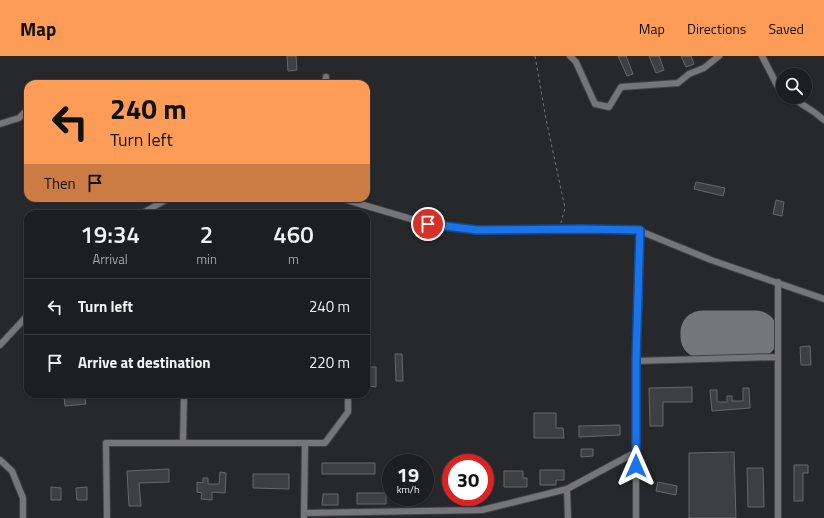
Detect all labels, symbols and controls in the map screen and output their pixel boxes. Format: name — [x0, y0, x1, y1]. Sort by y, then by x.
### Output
text: Map — [20, 14, 56, 43]
text: Map — [639, 18, 665, 39]
text: Directions — [687, 18, 746, 39]
text: Saved — [768, 18, 804, 39]
map controls — [776, 68, 812, 104]
button: search — [776, 68, 812, 104]
text: 240 m — [110, 87, 187, 130]
icon: left — [44, 96, 96, 148]
text: Turn left — [110, 126, 173, 153]
text: Then — [44, 172, 76, 195]
icon: arrive — [84, 172, 106, 194]
pin — [411, 207, 445, 241]
icon: arrive — [417, 213, 439, 235]
text: 19:34 — [80, 216, 140, 252]
text: 2 — [200, 216, 213, 252]
text: 460 — [273, 216, 314, 252]
text: Arrival — [92, 249, 128, 269]
text: min — [196, 249, 217, 269]
text: m — [288, 249, 299, 269]
text: Turn left — [78, 295, 133, 318]
text: 240 m — [309, 295, 350, 318]
icon: left — [44, 296, 66, 318]
text: Arrive at destination — [78, 351, 211, 374]
text: 220 m — [309, 351, 350, 374]
icon: arrive — [44, 352, 66, 374]
position arrow — [615, 445, 657, 487]
speed limit sign: 30 — [442, 454, 494, 506]
text: 19 — [397, 459, 419, 490]
text: km/h — [397, 482, 419, 497]

